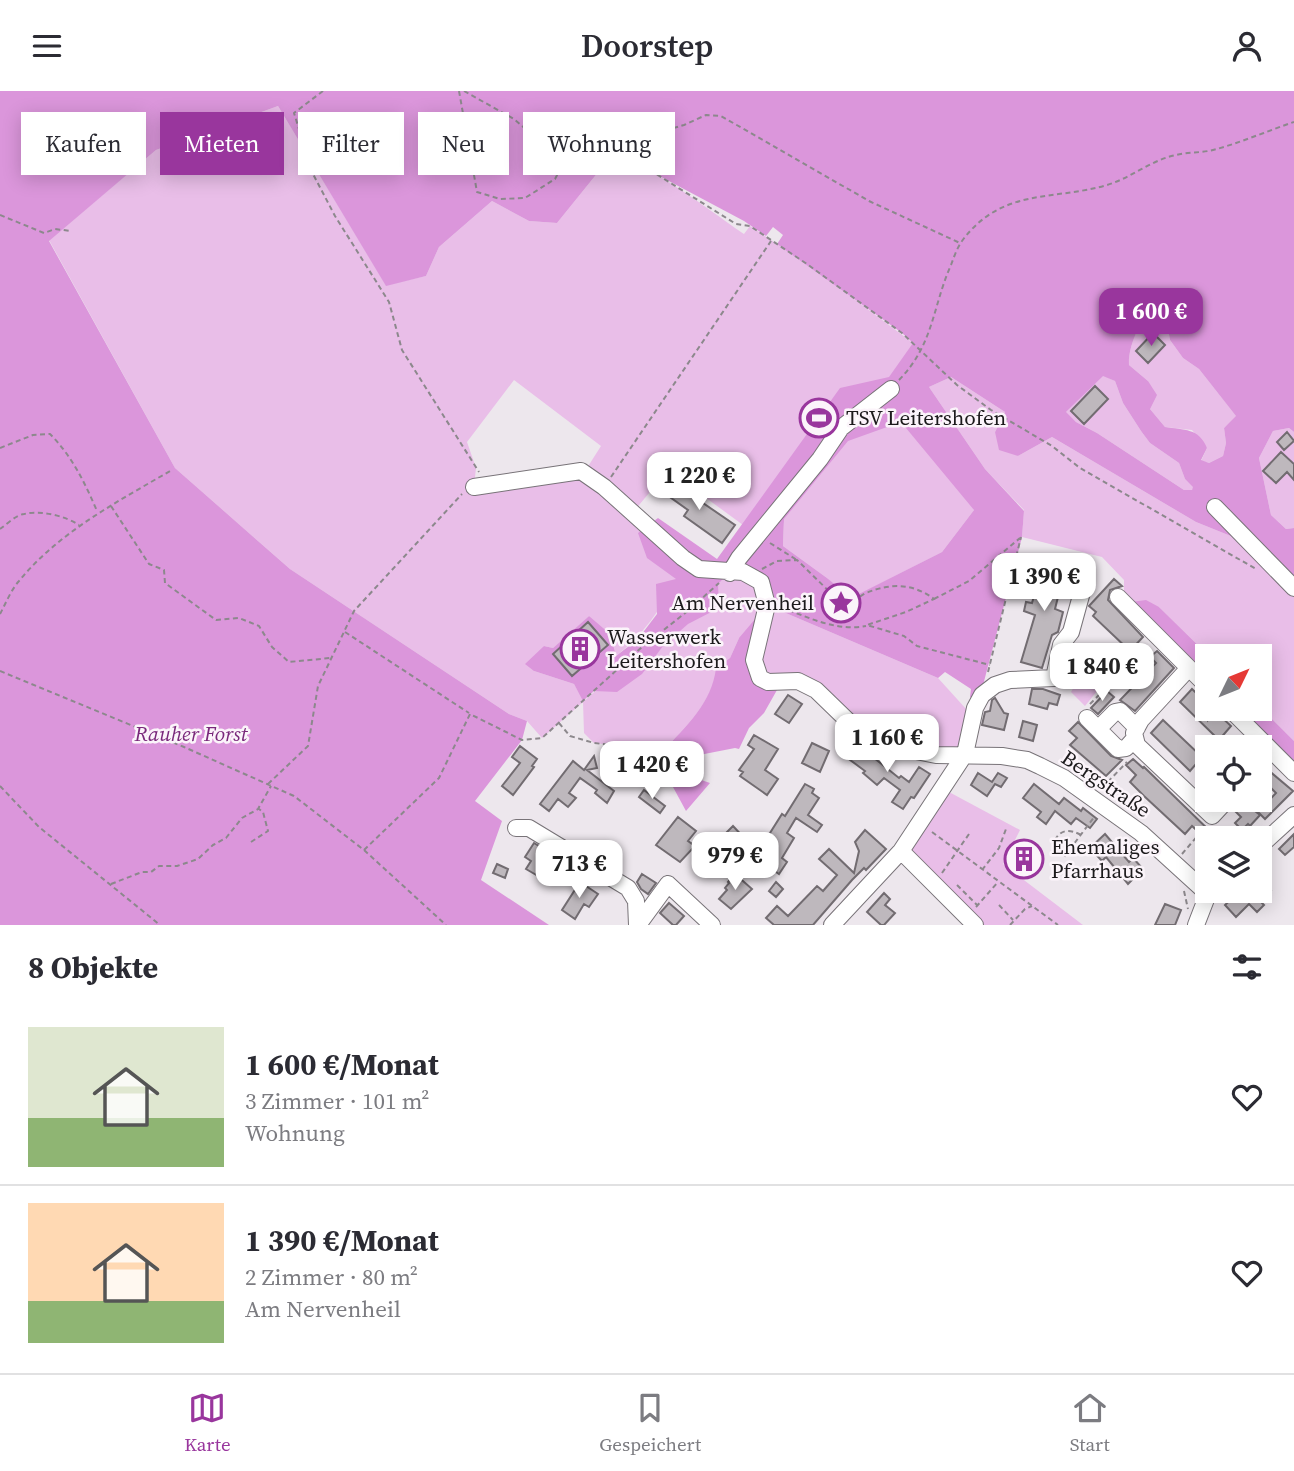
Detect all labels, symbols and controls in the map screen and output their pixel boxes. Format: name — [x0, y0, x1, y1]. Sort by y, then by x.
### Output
text: Doorstep — [581, 24, 713, 68]
icon: menu — [28, 27, 66, 65]
icon: person — [1228, 27, 1266, 65]
chip: Kaufen — [21, 112, 146, 175]
chip: Mieten — [160, 112, 284, 175]
chip: Filter — [298, 112, 404, 175]
chip: Neu — [418, 112, 509, 175]
chip: Wohnung — [523, 112, 675, 175]
pin: 1 600 € — [1086, 289, 1216, 348]
text: 1 600 € — [1115, 295, 1187, 327]
sports icon: TSV Leitershofen — [798, 397, 840, 439]
place label: TSV Leitershofen — [846, 403, 1007, 432]
pin: 1 220 € — [634, 453, 764, 512]
text: 1 220 € — [663, 459, 735, 491]
pin: 1 390 € — [979, 553, 1109, 613]
text: 1 390 € — [1008, 560, 1080, 592]
place icon: Am Nervenheil — [820, 582, 862, 624]
place label: Am Nervenheil — [672, 588, 814, 617]
place label: Wasserwerk Leitershofen — [607, 622, 727, 675]
building icon: Wasserwerk Leitershofen — [559, 628, 601, 670]
pin: 1 840 € — [1037, 643, 1167, 703]
north arrow — [1195, 644, 1272, 721]
map controls — [1195, 644, 1272, 903]
text: 1 840 € — [1066, 650, 1138, 682]
pin: 1 160 € — [822, 715, 952, 774]
park label: Rauher Forst — [134, 719, 249, 748]
text: 1 160 € — [851, 721, 923, 753]
button: locate — [1195, 735, 1272, 812]
pin: 1 420 € — [587, 741, 717, 801]
street label: Bergstraße — [1056, 743, 1157, 824]
text: 1 420 € — [616, 748, 688, 780]
button: layers — [1195, 826, 1272, 903]
place label: Ehemaliges Pfarrhaus — [1051, 832, 1160, 885]
pin: 979 € — [686, 833, 784, 892]
building icon: Ehemaliges Pfarrhaus — [1003, 838, 1045, 880]
text: 979 € — [708, 839, 762, 871]
pin: 713 € — [530, 841, 628, 900]
text: 713 € — [552, 847, 606, 879]
text: 8 Objekte — [28, 947, 158, 988]
icon: filters — [1228, 948, 1266, 986]
text: 1 600 €/Monat — [245, 1044, 439, 1085]
icon: home — [84, 1055, 168, 1139]
icon: heart — [1228, 1078, 1266, 1116]
text: 3 Zimmer · 101 m² — [245, 1085, 429, 1117]
text: Wohnung — [245, 1117, 345, 1149]
text: 1 390 €/Monat — [245, 1220, 439, 1261]
icon: home — [84, 1231, 168, 1315]
icon: heart — [1228, 1254, 1266, 1292]
text: 2 Zimmer · 80 m² — [245, 1261, 418, 1293]
text: Am Nervenheil — [245, 1293, 401, 1325]
tab: Karte — [184, 1389, 231, 1457]
tab: Gespeichert — [599, 1389, 701, 1457]
tab: Start — [1070, 1389, 1110, 1457]

